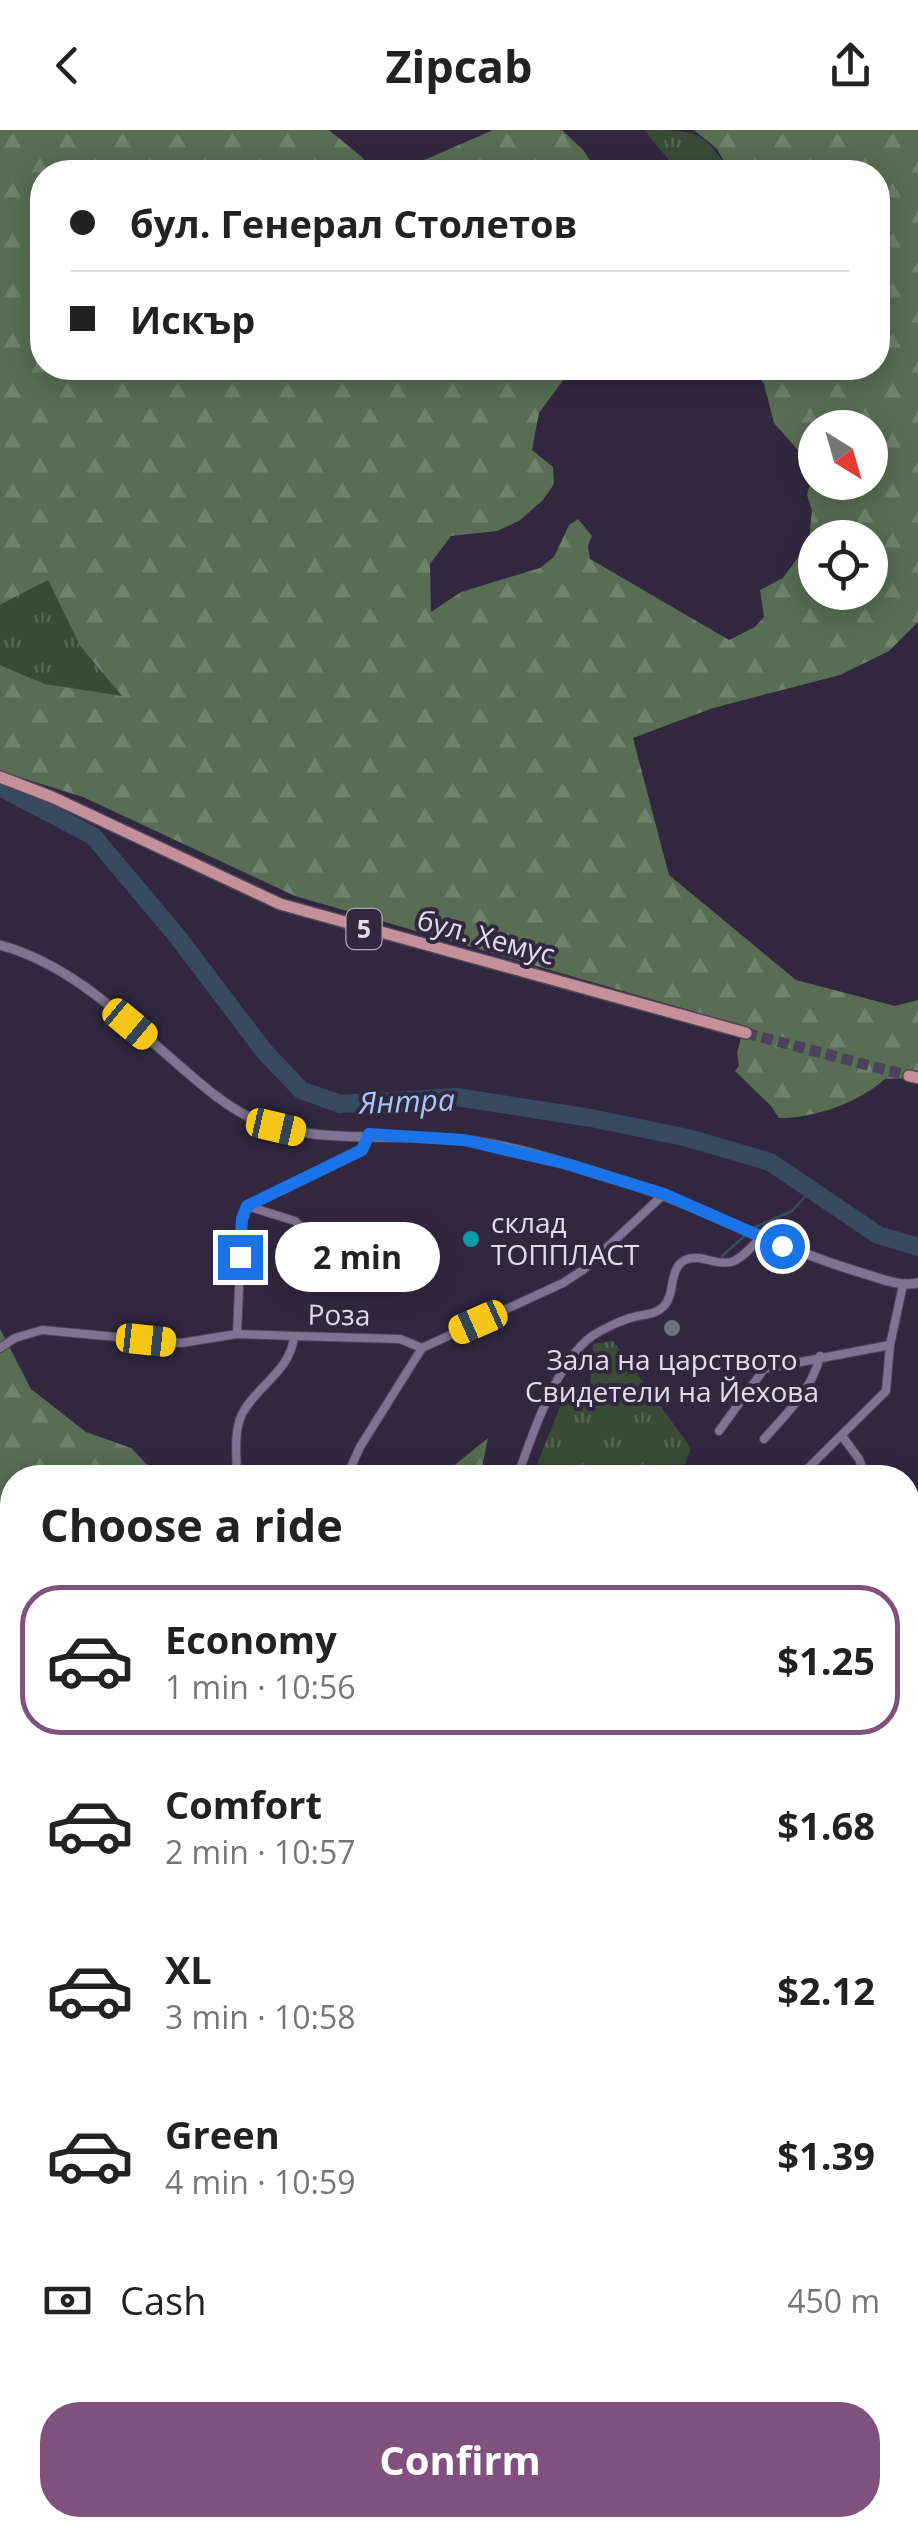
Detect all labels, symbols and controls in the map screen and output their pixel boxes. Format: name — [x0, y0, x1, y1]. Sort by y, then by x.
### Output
text: Zipcab — [385, 35, 533, 96]
icon: back — [40, 38, 95, 93]
icon: share — [823, 38, 878, 93]
text: бул. Генерал Столетов — [130, 197, 577, 249]
text: Искър — [130, 293, 255, 345]
north arrow — [798, 410, 888, 500]
map controls — [798, 410, 888, 610]
button: locate — [798, 520, 888, 610]
street label: бул. Хемус — [413, 899, 559, 973]
road number: 5 — [346, 909, 382, 949]
car — [97, 993, 163, 1055]
water label: Янтра — [356, 1078, 455, 1123]
car — [243, 1106, 309, 1148]
place label: склад ТОППЛАСТ — [491, 1203, 640, 1273]
callout: 2 min — [275, 1222, 440, 1292]
route start — [760, 1224, 805, 1269]
marker: склад ТОППЛАСТ — [460, 1228, 482, 1250]
route end — [218, 1235, 263, 1280]
text: 2 min — [313, 1235, 402, 1278]
street label: Роза — [307, 1294, 371, 1334]
car — [444, 1296, 512, 1348]
marker: Зала на царството Свидетели на Йехова — [661, 1317, 683, 1339]
car — [115, 1322, 177, 1358]
place label: Зала на царството Свидетели на Йехова — [525, 1340, 819, 1410]
text: Choose a ride — [40, 1494, 343, 1555]
text: Economy — [165, 1613, 337, 1665]
icon: car — [45, 1615, 135, 1705]
text: $1.25 — [777, 1634, 875, 1686]
text: 1 min · 10:56 — [165, 1665, 356, 1708]
text: Comfort — [165, 1778, 322, 1830]
icon: car — [45, 1780, 135, 1870]
text: $1.68 — [777, 1799, 875, 1851]
text: 2 min · 10:57 — [165, 1830, 356, 1873]
text: XL — [165, 1943, 212, 1995]
icon: car — [45, 1945, 135, 2035]
text: $2.12 — [777, 1964, 875, 2016]
text: 3 min · 10:58 — [165, 1995, 356, 2038]
text: Green — [165, 2108, 280, 2160]
icon: car — [45, 2110, 135, 2200]
text: $1.39 — [777, 2129, 875, 2181]
text: 4 min · 10:59 — [165, 2160, 356, 2203]
icon: cash — [40, 2273, 95, 2328]
text: Cash — [120, 2274, 206, 2326]
text: 450 m — [787, 2279, 880, 2322]
button: Confirm — [40, 2402, 880, 2517]

